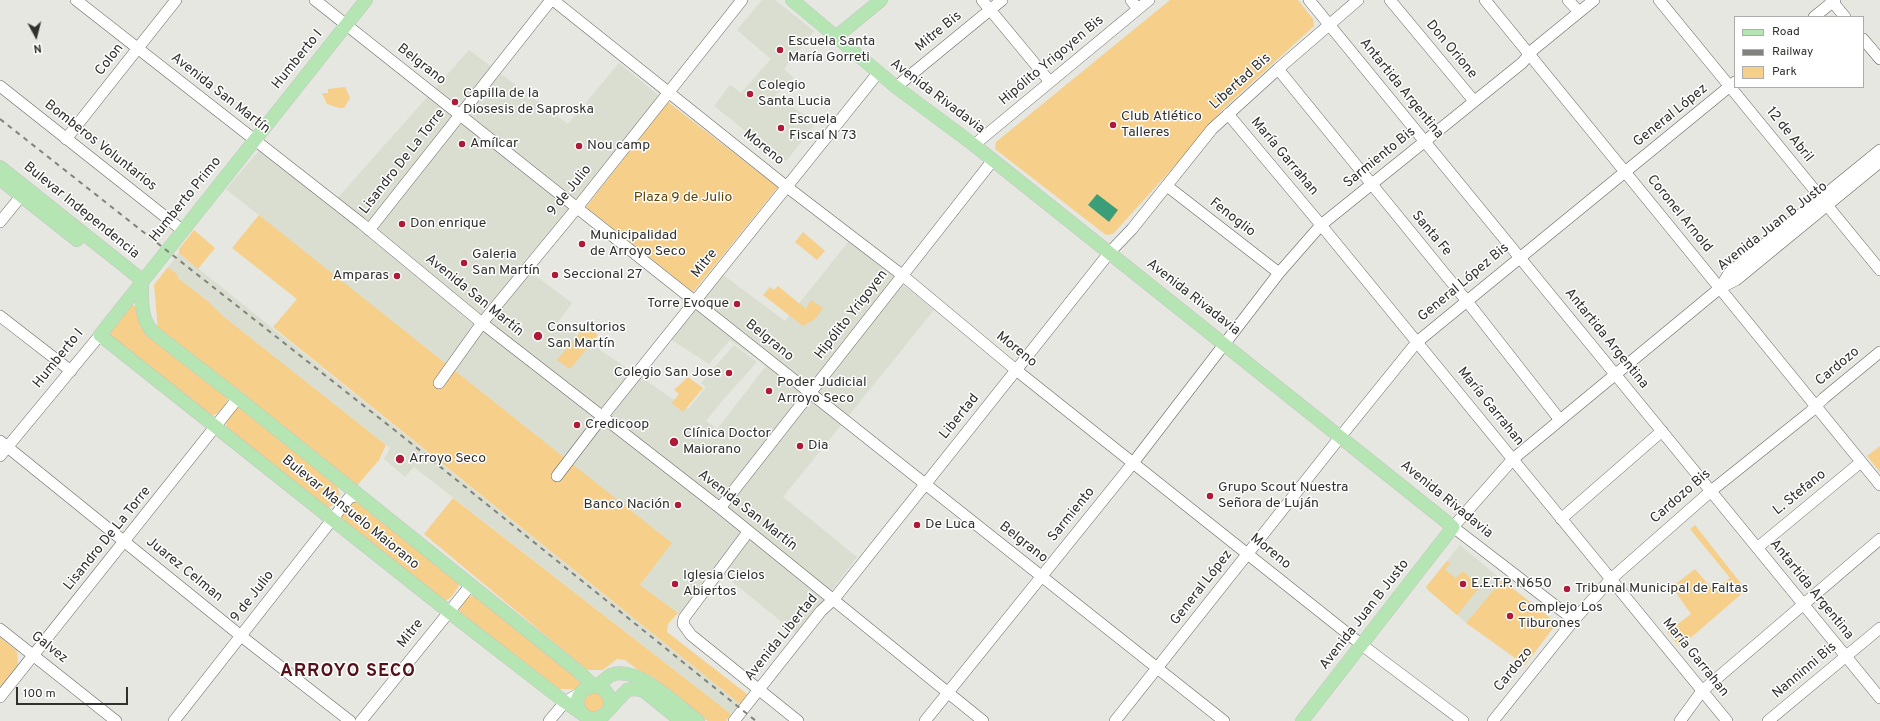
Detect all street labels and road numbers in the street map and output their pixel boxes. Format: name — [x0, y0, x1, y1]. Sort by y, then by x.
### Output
street label: Mitre Bis — [912, 8, 966, 56]
street label: Hipólito Yrigoyen Bis — [996, 12, 1108, 110]
street label: Don Orione — [1422, 17, 1480, 83]
street label: Humberto I — [269, 27, 327, 93]
street label: Antartida Argentina — [1355, 35, 1447, 143]
street label: Colon — [92, 41, 128, 79]
street label: Belgrano — [393, 41, 449, 89]
street label: Avenida San Martín — [167, 50, 273, 138]
street label: Libertad Bis — [1207, 50, 1275, 114]
street label: Avenida Rivadavia — [886, 56, 988, 138]
street label: General López — [1630, 81, 1712, 151]
street label: Bomberos Voluntarios — [40, 97, 160, 195]
street label: 12 de Abril — [1762, 104, 1816, 166]
street label: Lisandro De La Torre — [357, 106, 449, 218]
street label: María Garrahan — [1247, 115, 1321, 199]
street label: Sarmiento Bis — [1341, 124, 1419, 192]
street label: Moreno — [739, 126, 787, 170]
street label: Humberto Primo — [146, 154, 226, 246]
street label: Bulevar Independencia — [20, 159, 142, 263]
street label: 9 de Julio — [544, 162, 596, 220]
street label: Coronel Arnold — [1643, 172, 1715, 256]
street label: Avenida Juan B Justo — [1715, 179, 1831, 275]
street label: Fenoglio — [1206, 195, 1258, 241]
street label: Santa Fe — [1407, 208, 1455, 260]
street label: General López Bis — [1415, 240, 1513, 326]
street label: Mitre — [688, 246, 722, 282]
street label: Avenida San Martín — [422, 251, 526, 341]
street label: Avenida Rivadavia — [1143, 256, 1243, 340]
street label: Hipólito Yrigoyen — [812, 267, 892, 363]
street label: Antartida Argentina — [1560, 285, 1652, 393]
street label: Belgrano — [742, 317, 796, 365]
street label: Humberto I — [30, 326, 88, 392]
street label: Moreno — [992, 328, 1040, 372]
street label: Cardozo — [1813, 344, 1863, 390]
street label: María Garrahan — [1453, 364, 1527, 450]
street label: Libertad — [937, 391, 983, 443]
street label: Bulevar Mansuelo Maiorano — [278, 452, 422, 574]
street label: Avenida Rivadavia — [1396, 458, 1496, 542]
street label: Cardozo Bis — [1647, 466, 1715, 528]
street label: Avenida San Martín — [694, 467, 800, 555]
street label: L. Stefano — [1770, 467, 1830, 519]
street label: Lisandro De La Torre — [61, 484, 155, 594]
street label: Sarmiento — [1045, 484, 1099, 546]
street label: Belgrano — [995, 519, 1051, 567]
street label: Moreno — [1246, 530, 1294, 574]
street label: Juarez Celman — [142, 534, 226, 606]
street label: Antartida Argentina — [1765, 536, 1857, 644]
street label: General López — [1167, 547, 1237, 629]
street label: Avenida Juan B Justo — [1317, 557, 1413, 673]
street label: 9 de Julio — [228, 568, 278, 626]
street label: Avenida Libertad — [742, 591, 822, 685]
street label: María Garrahan — [1658, 615, 1732, 701]
street label: Mitre — [394, 616, 428, 652]
street label: Galvez — [27, 628, 71, 668]
street label: Nanninni Bis — [1769, 639, 1841, 703]
street label: Cardozo — [1491, 645, 1537, 695]

